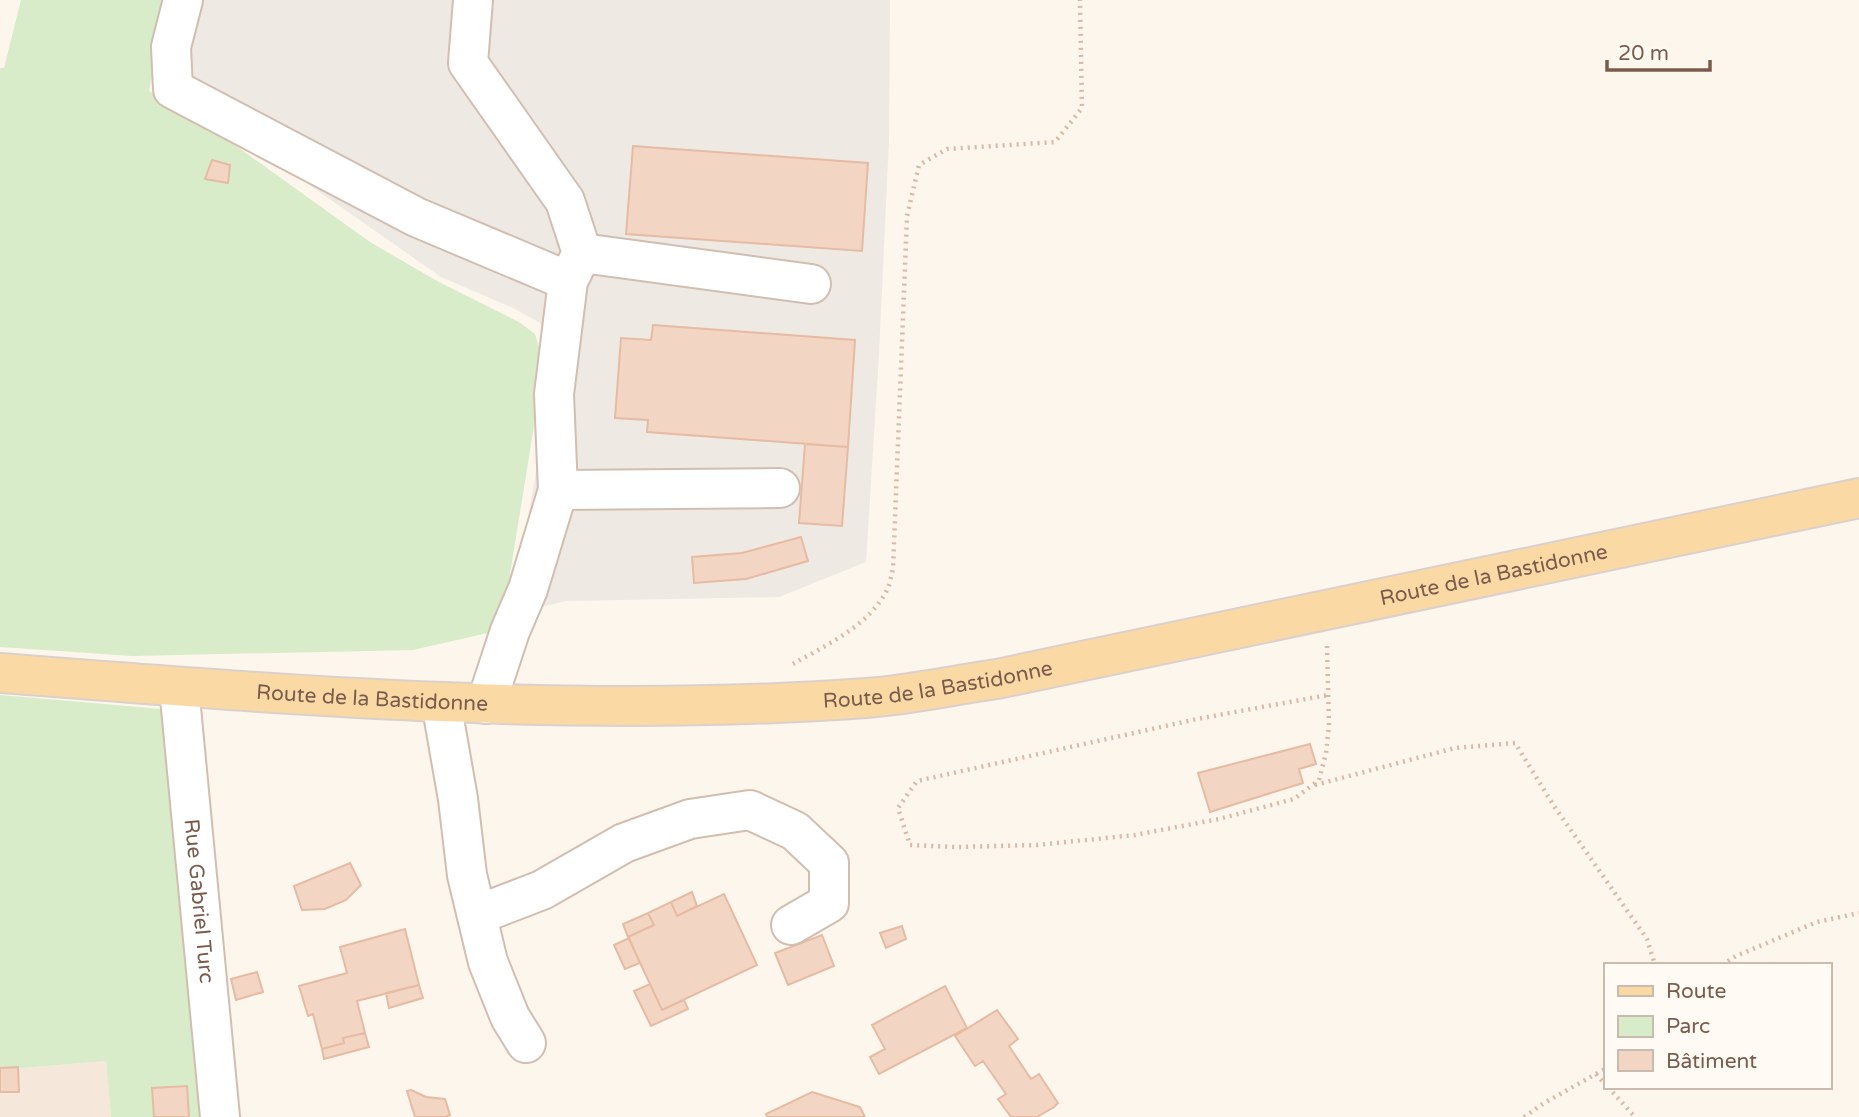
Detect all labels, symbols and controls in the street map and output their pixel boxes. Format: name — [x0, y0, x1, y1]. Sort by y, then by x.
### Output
scale bar — [1607, 28, 1710, 72]
text: 20 m — [1618, 41, 1669, 66]
street label: Route de la Bastidonne — [1377, 539, 1610, 611]
street label: Route de la Bastidonne — [822, 655, 1055, 713]
street label: Route de la Bastidonne — [255, 679, 489, 716]
street label: Rue Gabriel Turc — [179, 818, 220, 984]
legend — [1604, 963, 1831, 1089]
text: Route — [1666, 979, 1726, 1004]
text: Parc — [1666, 1014, 1710, 1039]
text: Bâtiment — [1666, 1049, 1757, 1074]

